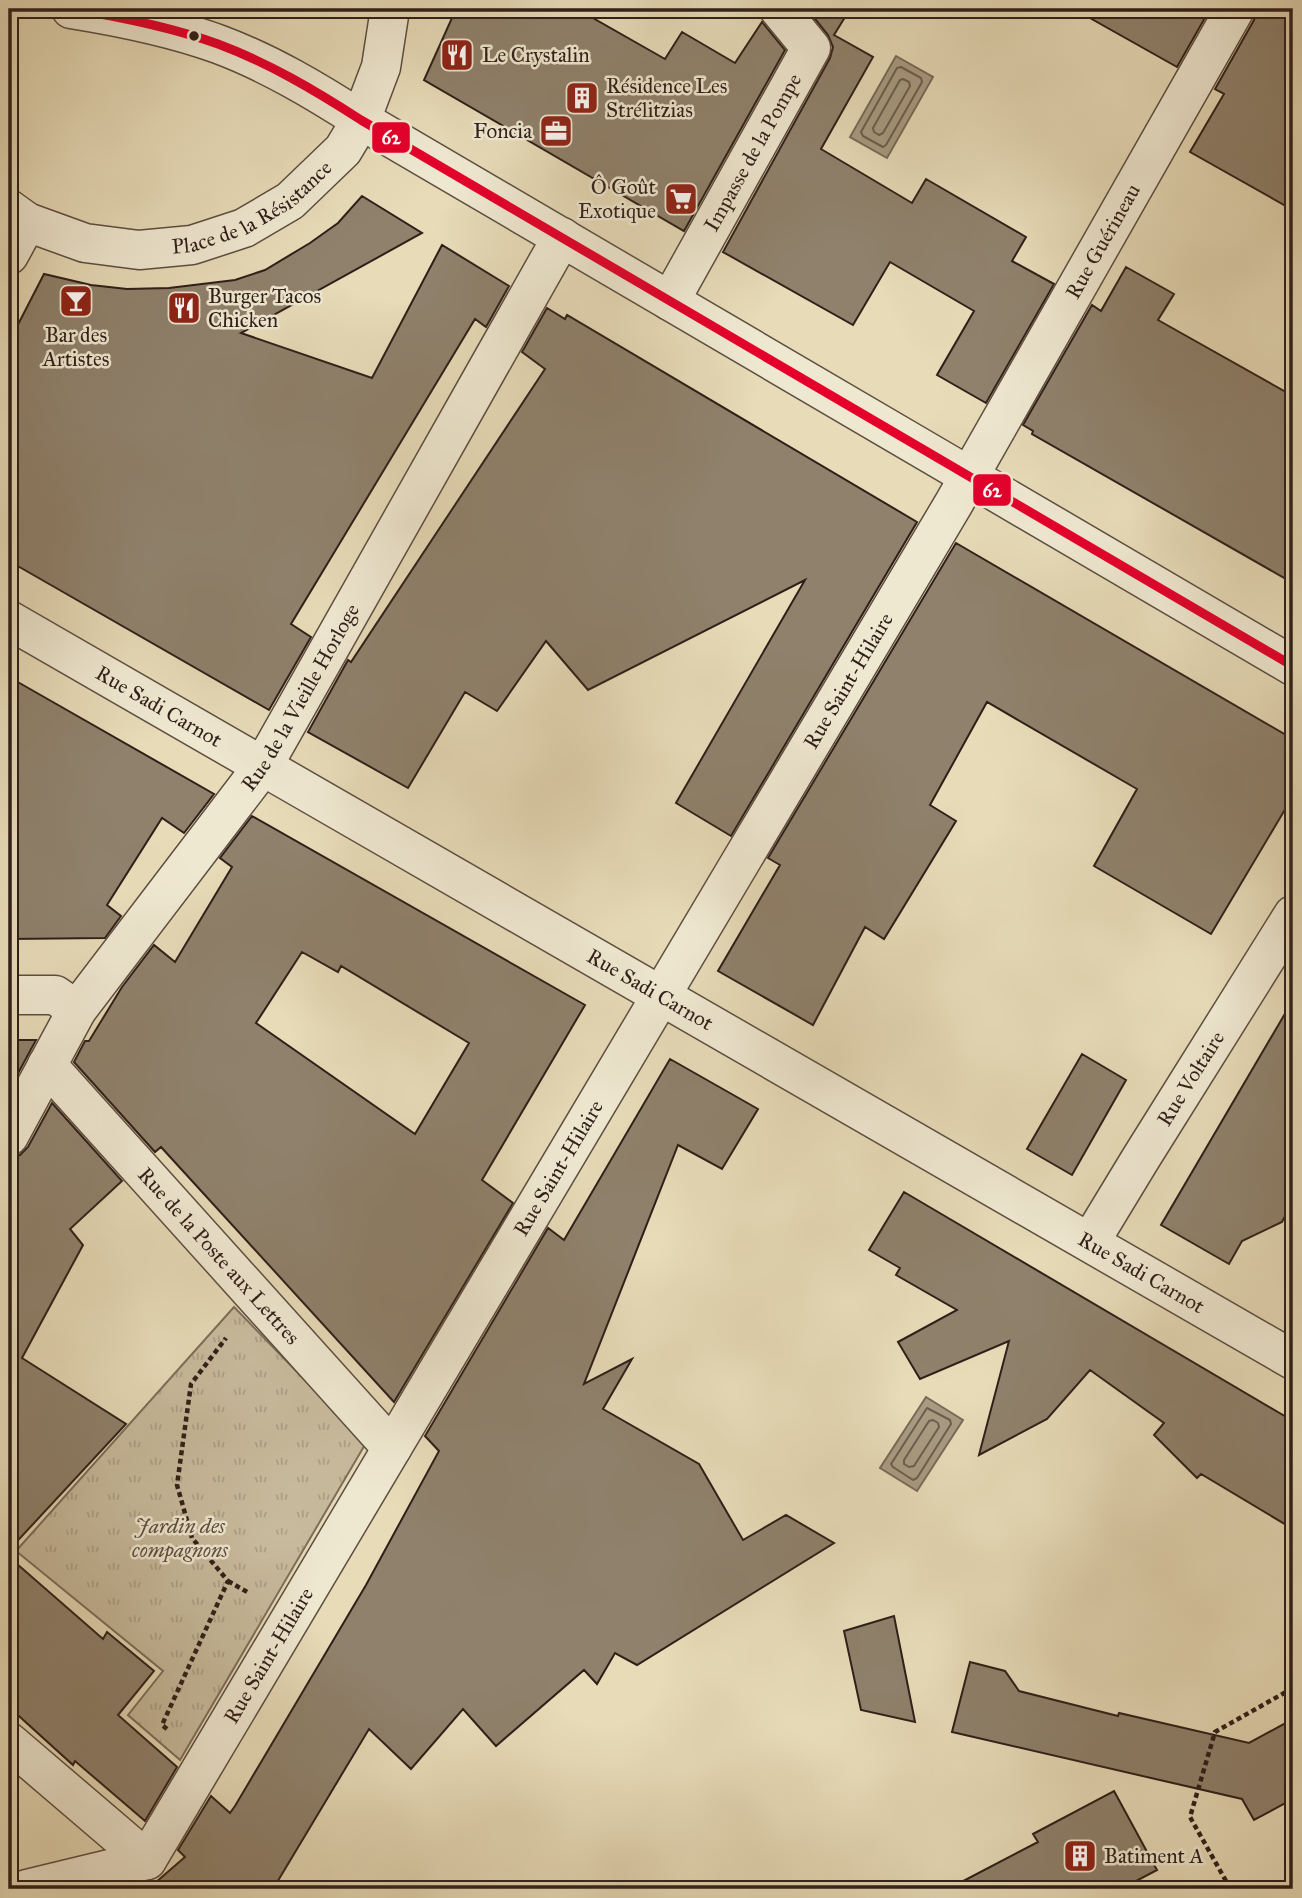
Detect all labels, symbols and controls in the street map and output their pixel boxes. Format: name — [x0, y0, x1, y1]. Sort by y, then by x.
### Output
unlabelled marker — [187, 29, 201, 43]
restaurant icon: Le Crystalin — [438, 36, 476, 74]
place label: Le Crystalin — [482, 42, 590, 68]
street label: Impasse de la Pompe — [698, 69, 807, 236]
place label: Résidence Les Strélitzias — [606, 73, 727, 123]
building icon: Résidence Les Strélitzias — [563, 79, 601, 117]
office icon: Foncia — [537, 112, 575, 150]
place label: Foncia — [473, 118, 532, 144]
line badge: 62 — [371, 121, 411, 154]
text: 62 — [381, 126, 401, 149]
street label: Place de la Résistance — [171, 155, 337, 260]
place label: Ô Goût Exotique — [578, 174, 657, 224]
street label: Rue Guérineau — [1060, 179, 1146, 303]
supermarket icon: Ô Goût Exotique — [662, 180, 700, 218]
bar icon: Bar des Artistes — [57, 282, 95, 320]
place label: Burger Tacos Chicken — [208, 283, 321, 333]
restaurant icon: Burger Tacos Chicken — [165, 289, 203, 327]
place label: Bar des Artistes — [42, 322, 109, 372]
line badge: 62 — [972, 473, 1012, 507]
text: 62 — [982, 479, 1002, 502]
street label: Rue de la Vieille Horloge — [235, 599, 365, 796]
street label: Rue Saint-Hilaire — [798, 608, 899, 754]
street label: Rue Sadi Carnot — [91, 660, 227, 753]
street label: Rue Sadi Carnot — [582, 943, 718, 1036]
street label: Rue Voltaire — [1151, 1026, 1230, 1131]
street label: Rue Saint-Hilaire — [508, 1095, 609, 1241]
street label: Rue de la Poste aux Lettres — [132, 1162, 306, 1350]
street label: Rue Sadi Carnot — [1074, 1226, 1210, 1320]
park label: Jardin des compagnons — [132, 1513, 229, 1563]
street label: Rue Saint-Hilaire — [218, 1582, 319, 1728]
building icon: Batiment A — [1061, 1837, 1099, 1875]
place label: Batiment A — [1104, 1843, 1204, 1869]

